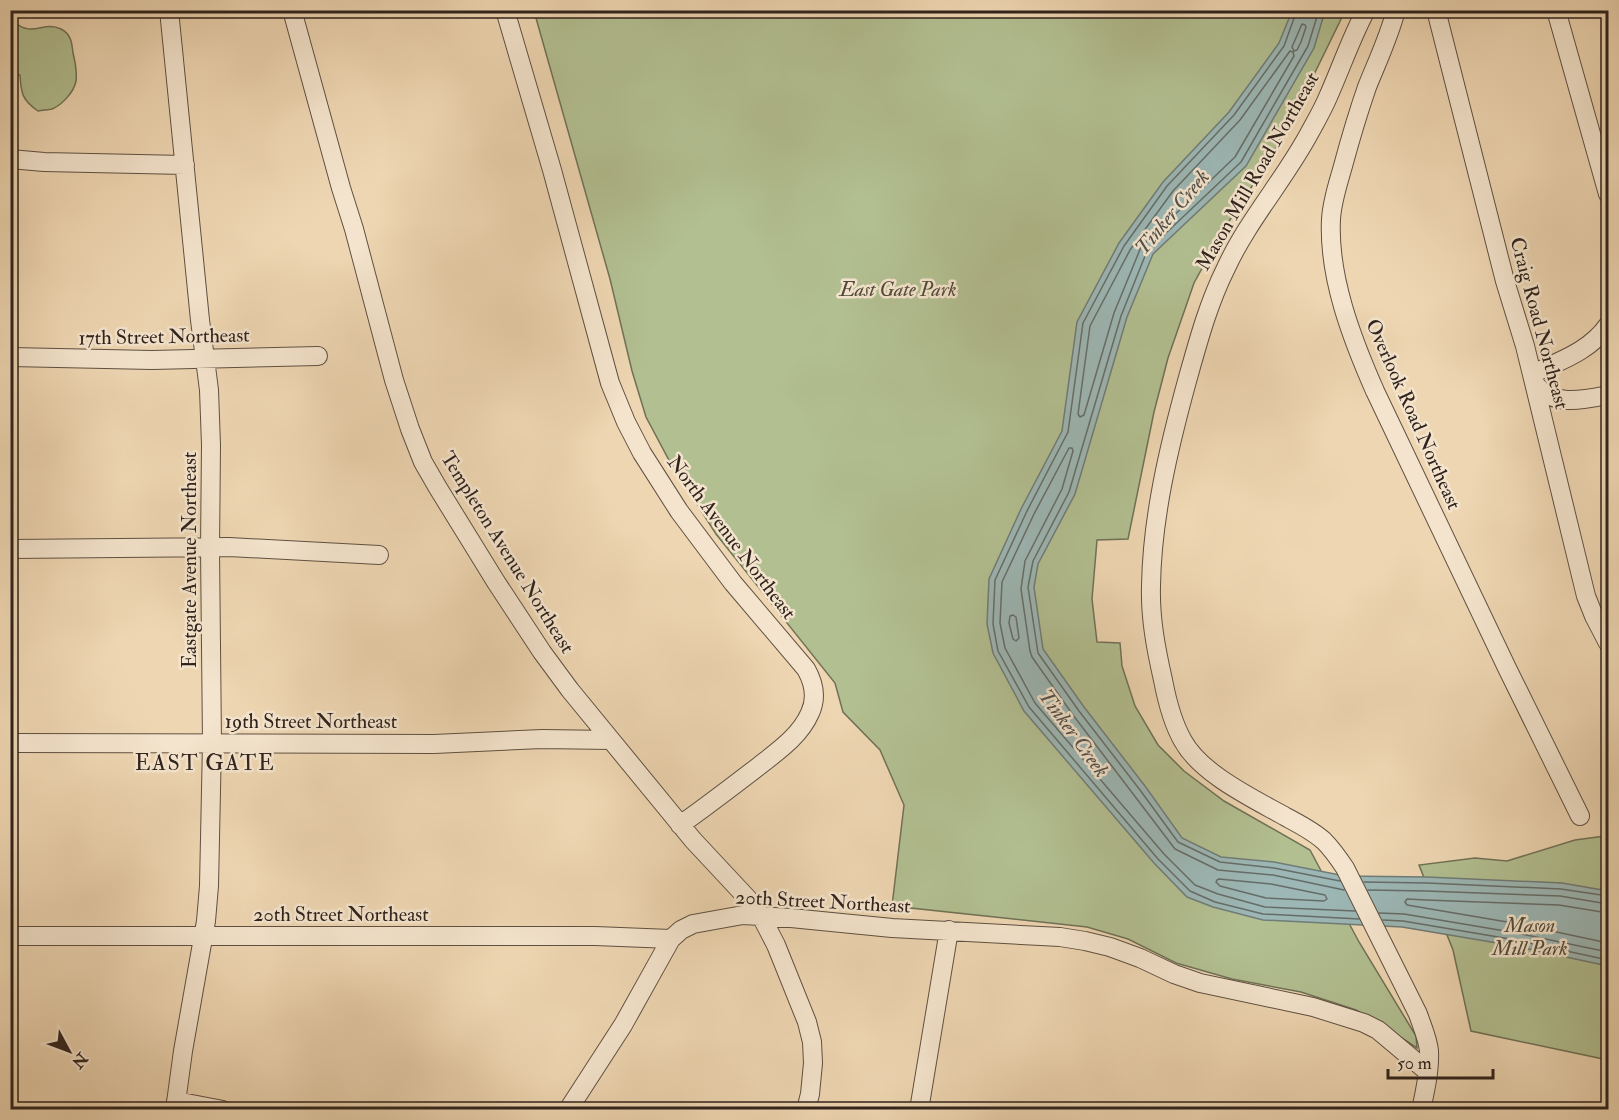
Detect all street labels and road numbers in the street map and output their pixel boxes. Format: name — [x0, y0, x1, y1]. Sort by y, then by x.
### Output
street label: Mason Mill Road Northeast — [1190, 67, 1325, 275]
street label: Craig Road Northeast — [1505, 234, 1575, 412]
street label: Overlook Road Northeast — [1360, 315, 1467, 514]
street label: 17th Street Northeast — [78, 322, 250, 350]
street label: Templeton Avenue Northeast — [434, 447, 580, 659]
street label: North Avenue Northeast — [662, 450, 802, 625]
street label: Eastgate Avenue Northeast — [177, 451, 202, 668]
street label: 19th Street Northeast — [225, 709, 398, 734]
street label: 20th Street Northeast — [735, 884, 912, 919]
street label: 20th Street Northeast — [253, 902, 429, 927]

